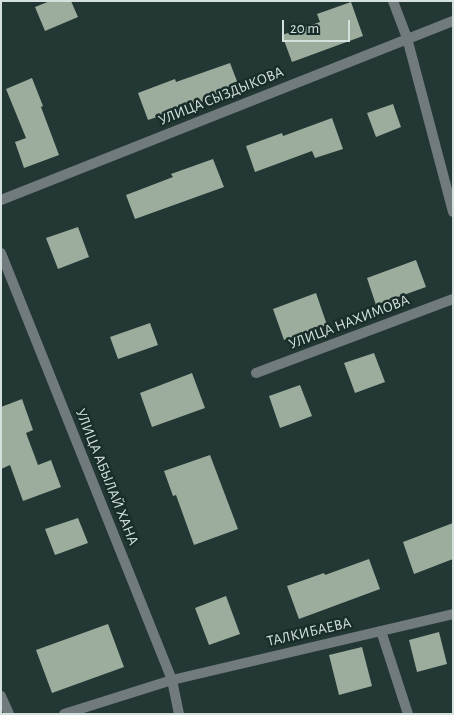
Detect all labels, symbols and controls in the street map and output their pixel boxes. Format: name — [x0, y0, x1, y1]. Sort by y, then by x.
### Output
scale bar — [284, 10, 352, 42]
text: 20 m — [290, 21, 319, 36]
street label: УЛИЦА СЫЗДЫКОВА — [156, 63, 286, 129]
street label: УЛИЦА НАХИМОВА — [286, 291, 412, 353]
street label: УЛИЦА АБЫЛАЙ ХАНА — [71, 406, 143, 548]
street label: ТАЛКИБАЕВА — [265, 614, 353, 650]

